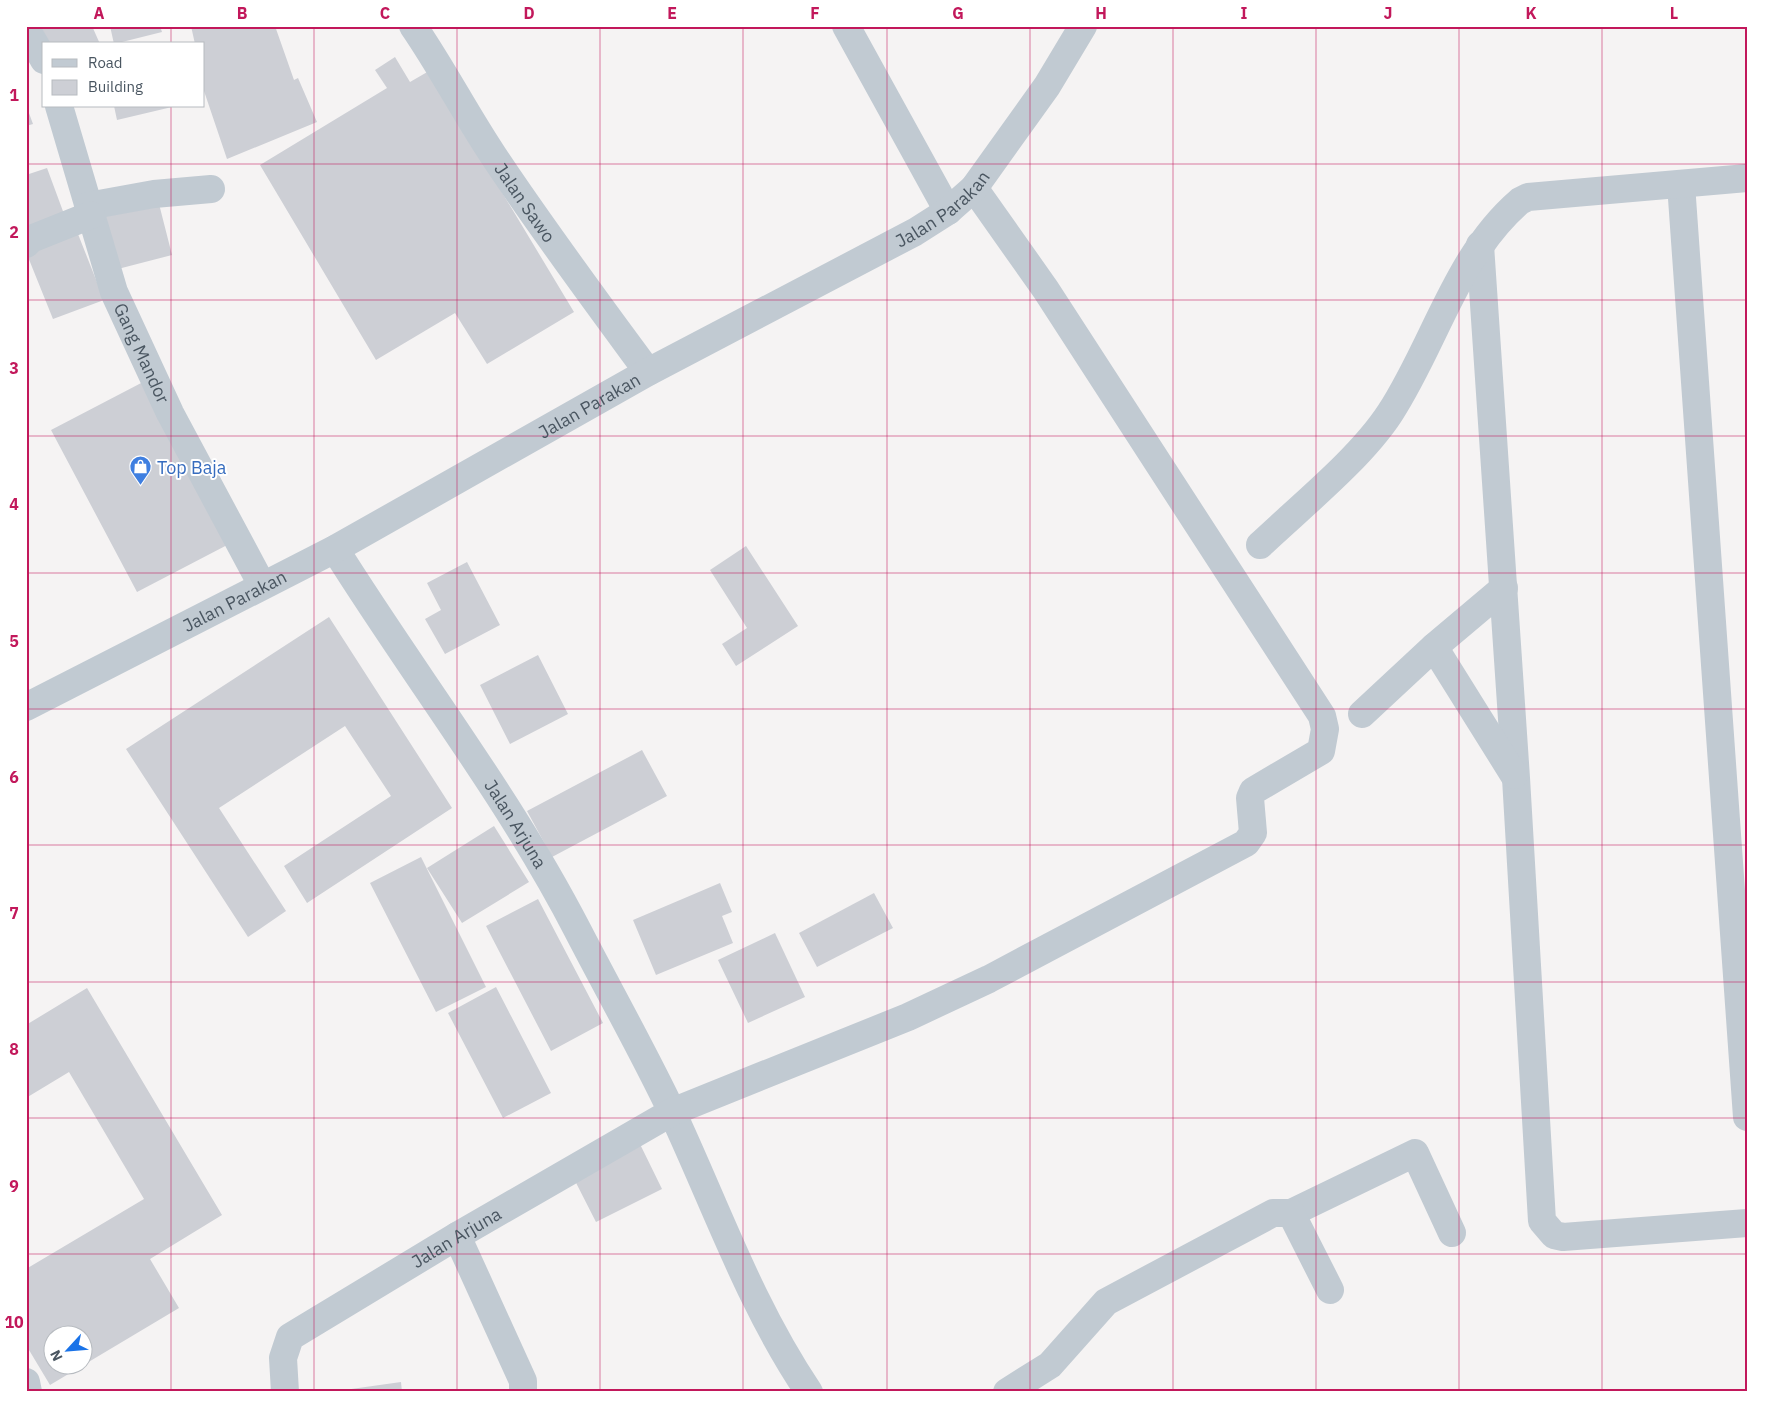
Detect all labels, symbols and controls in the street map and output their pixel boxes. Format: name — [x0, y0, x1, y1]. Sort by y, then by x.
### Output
text: A — [94, 3, 105, 23]
text: B — [237, 3, 248, 23]
text: C — [380, 3, 390, 23]
text: D — [523, 3, 535, 23]
text: E — [667, 3, 677, 23]
text: F — [810, 3, 820, 23]
text: G — [952, 3, 964, 23]
text: H — [1095, 3, 1107, 23]
text: I — [1241, 3, 1248, 23]
text: J — [1384, 3, 1392, 23]
text: K — [1525, 3, 1537, 23]
text: L — [1670, 3, 1678, 23]
legend — [42, 42, 205, 108]
text: Road — [88, 53, 123, 72]
text: Building — [88, 77, 143, 96]
text: 1 — [9, 85, 19, 105]
street label: Jalan Sawo — [490, 158, 561, 246]
street label: Jalan Parakan — [891, 166, 994, 252]
text: 2 — [9, 222, 19, 242]
street label: Gang Mandor — [109, 299, 175, 407]
text: 3 — [9, 358, 19, 378]
street label: Jalan Parakan — [534, 367, 644, 443]
shop icon: Top Baja — [129, 455, 153, 486]
place label: Top Baja — [157, 456, 227, 479]
text: 4 — [9, 494, 19, 514]
street label: Jalan Parakan — [179, 564, 290, 637]
text: 5 — [9, 631, 19, 651]
text: 6 — [9, 767, 19, 787]
street label: Jalan Arjuna — [480, 775, 553, 873]
text: 7 — [9, 903, 19, 923]
text: 8 — [9, 1039, 19, 1059]
text: 9 — [9, 1176, 19, 1196]
street label: Jalan Arjuna — [407, 1201, 505, 1273]
text: 10 — [4, 1312, 24, 1332]
north arrow — [42, 1326, 92, 1376]
text: N — [46, 1347, 67, 1364]

